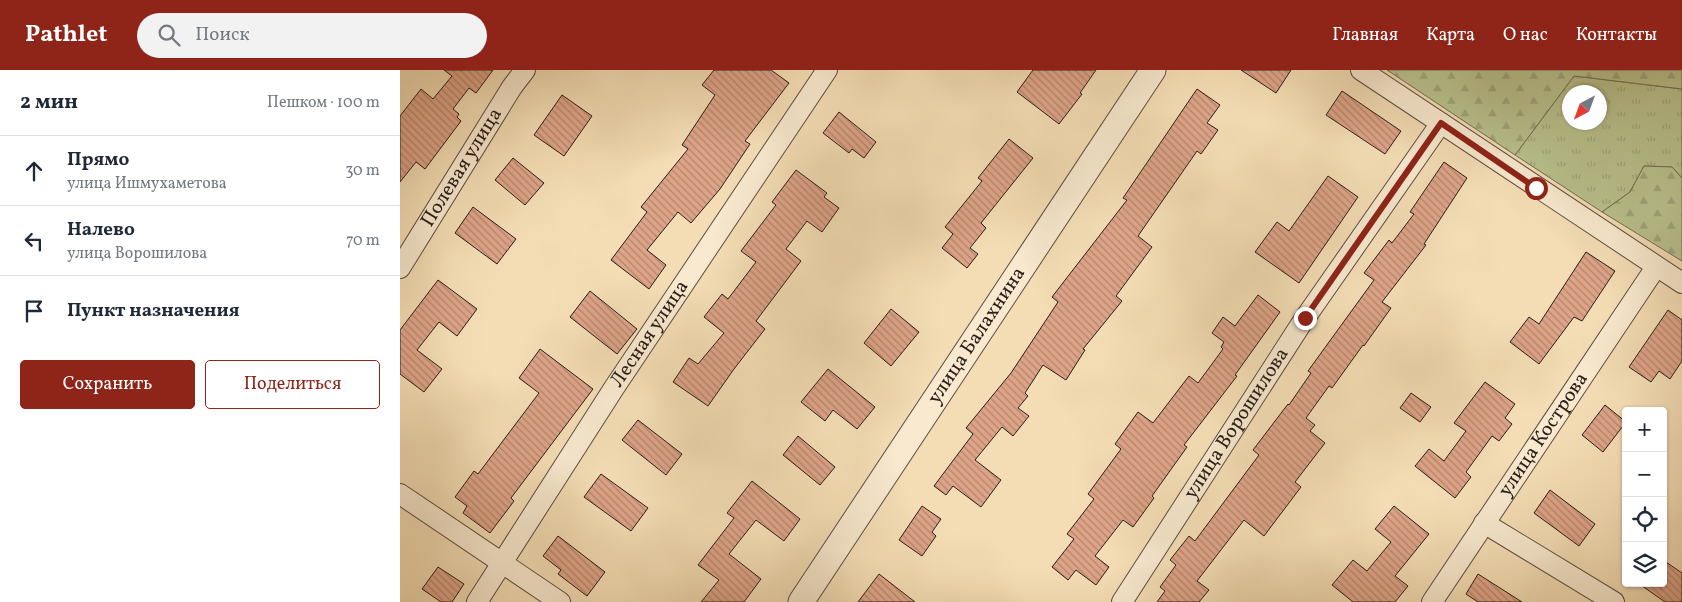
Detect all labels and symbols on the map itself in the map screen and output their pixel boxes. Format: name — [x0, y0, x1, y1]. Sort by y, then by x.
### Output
north arrow — [1562, 85, 1607, 130]
street label: Полевая улица — [415, 103, 510, 233]
route start — [1525, 177, 1548, 200]
street label: улица Балахнина — [921, 262, 1033, 410]
street label: Лесная улица — [604, 275, 696, 393]
route end — [1294, 307, 1317, 330]
street label: улица Ворошилова — [1178, 342, 1296, 505]
street label: улица Кострова — [1492, 367, 1596, 503]

